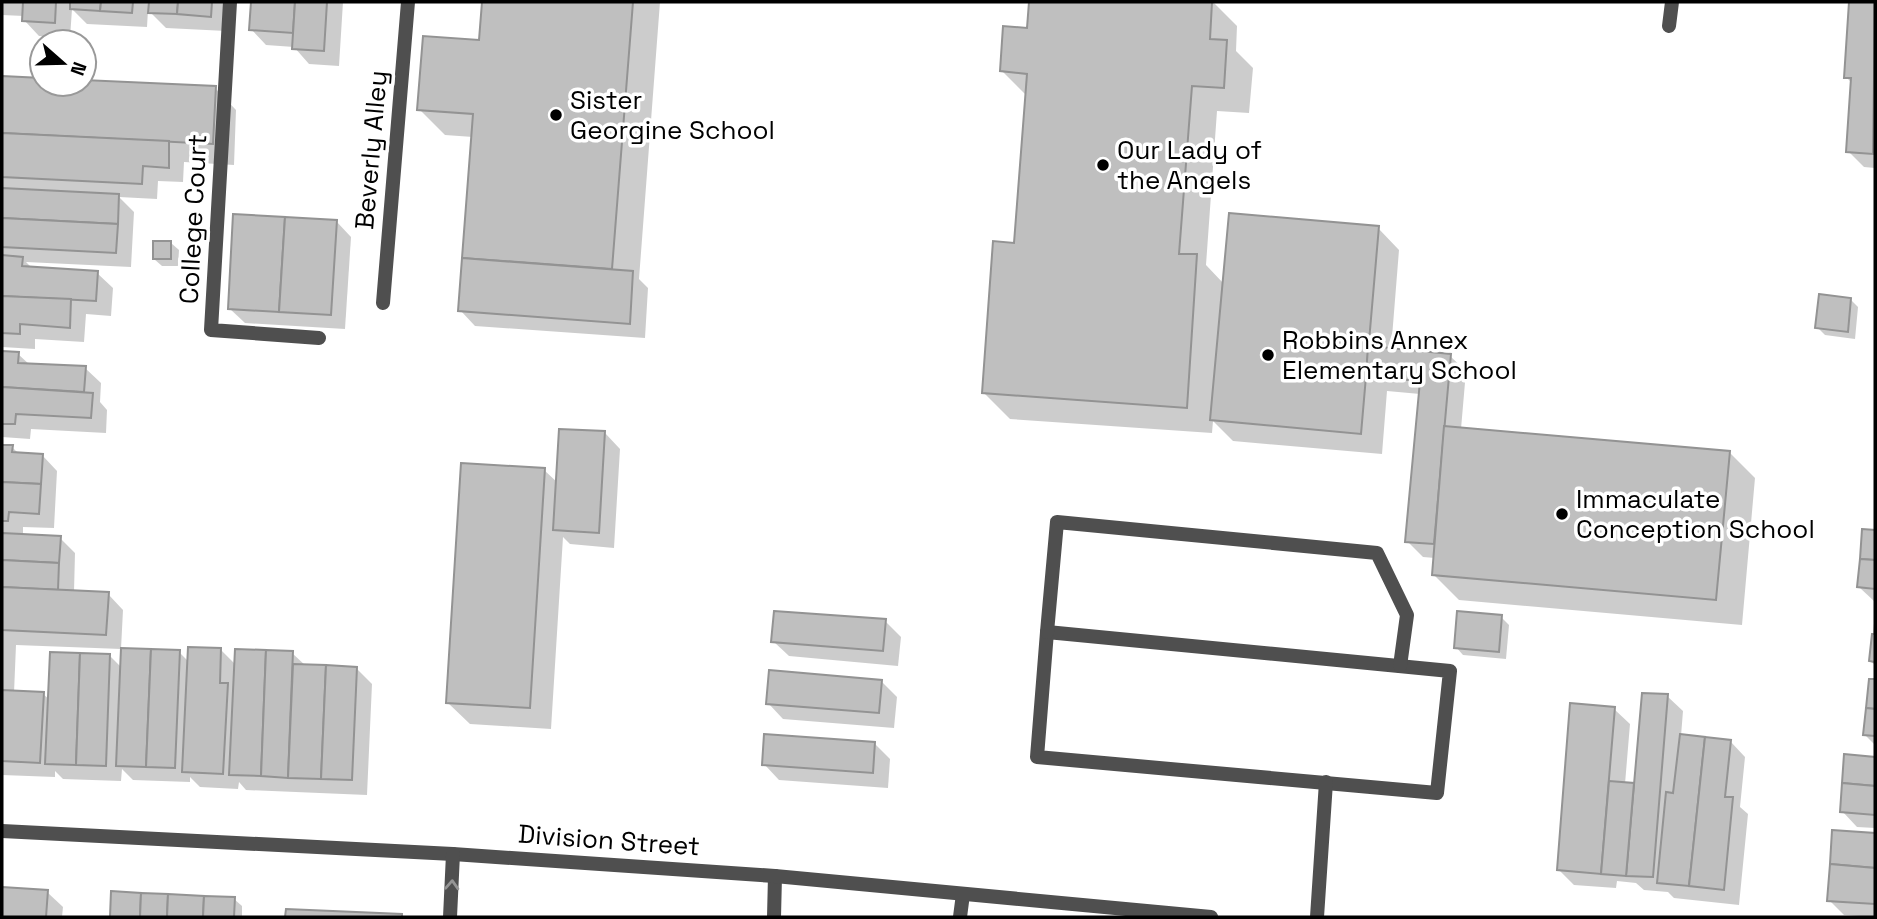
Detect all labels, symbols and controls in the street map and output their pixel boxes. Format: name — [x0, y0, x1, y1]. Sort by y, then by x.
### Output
north arrow — [28, 28, 98, 98]
text: N — [65, 58, 92, 79]
street label: Beverly Alley — [347, 69, 395, 231]
place label: Sister Georgine School — [570, 83, 775, 147]
marker: Sister Georgine School — [548, 107, 564, 123]
street label: College Court — [172, 133, 214, 305]
place label: Our Lady of the Angels — [1117, 133, 1262, 197]
marker: Our Lady of the Angels — [1095, 157, 1111, 173]
place label: Robbins Annex Elementary School — [1282, 323, 1517, 387]
marker: Robbins Annex Elementary School — [1260, 347, 1276, 363]
place label: Immaculate Conception School — [1576, 482, 1815, 546]
marker: Immaculate Conception School — [1554, 506, 1570, 522]
street label: Division Street — [517, 817, 701, 863]
one-way arrow — [444, 880, 459, 891]

